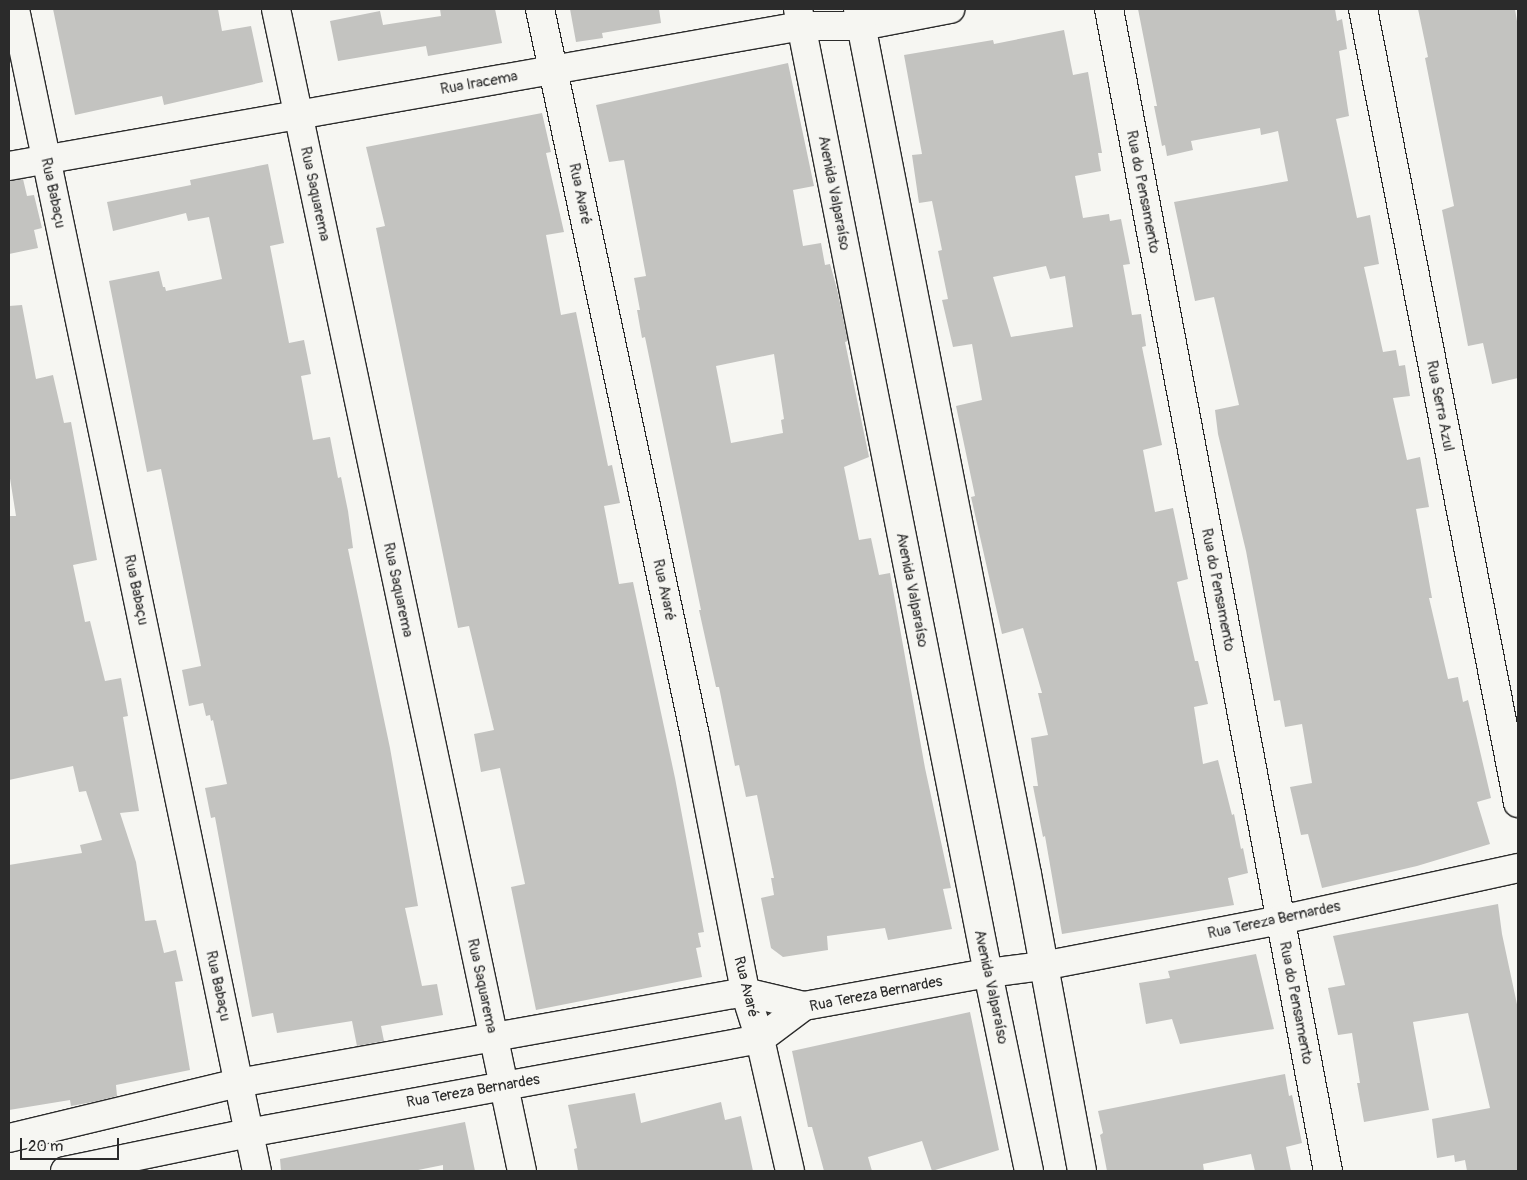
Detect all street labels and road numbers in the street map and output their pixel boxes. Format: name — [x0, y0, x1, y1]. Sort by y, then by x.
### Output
street label: Rua Iracema — [439, 67, 519, 99]
street label: Rua do Pensamento — [1122, 129, 1164, 255]
street label: Avenida Valparaíso — [814, 134, 854, 252]
street label: Rua Saquarema — [296, 145, 334, 243]
street label: Rua Babaçu — [37, 156, 69, 230]
street label: Rua Avaré — [565, 162, 595, 226]
street label: Rua Serra Azul — [1422, 359, 1458, 453]
street label: Rua do Pensamento — [1197, 527, 1239, 653]
street label: Avenida Valparaíso — [892, 531, 932, 649]
street label: Rua Saquarema — [379, 541, 417, 639]
street label: Rua Babaçu — [120, 553, 152, 627]
street label: Rua Avaré — [649, 558, 679, 622]
street label: Rua Tereza Bernardes — [1206, 897, 1342, 943]
street label: Avenida Valparaíso — [970, 928, 1012, 1046]
street label: Rua Saquarema — [463, 937, 501, 1035]
street label: Rua do Pensamento — [1275, 940, 1317, 1066]
street label: Rua Babaçu — [202, 949, 234, 1023]
street label: Rua Avaré — [730, 955, 762, 1019]
street label: Rua Tereza Bernardes — [808, 972, 944, 1016]
street label: Rua Tereza Bernardes — [405, 1070, 541, 1112]

